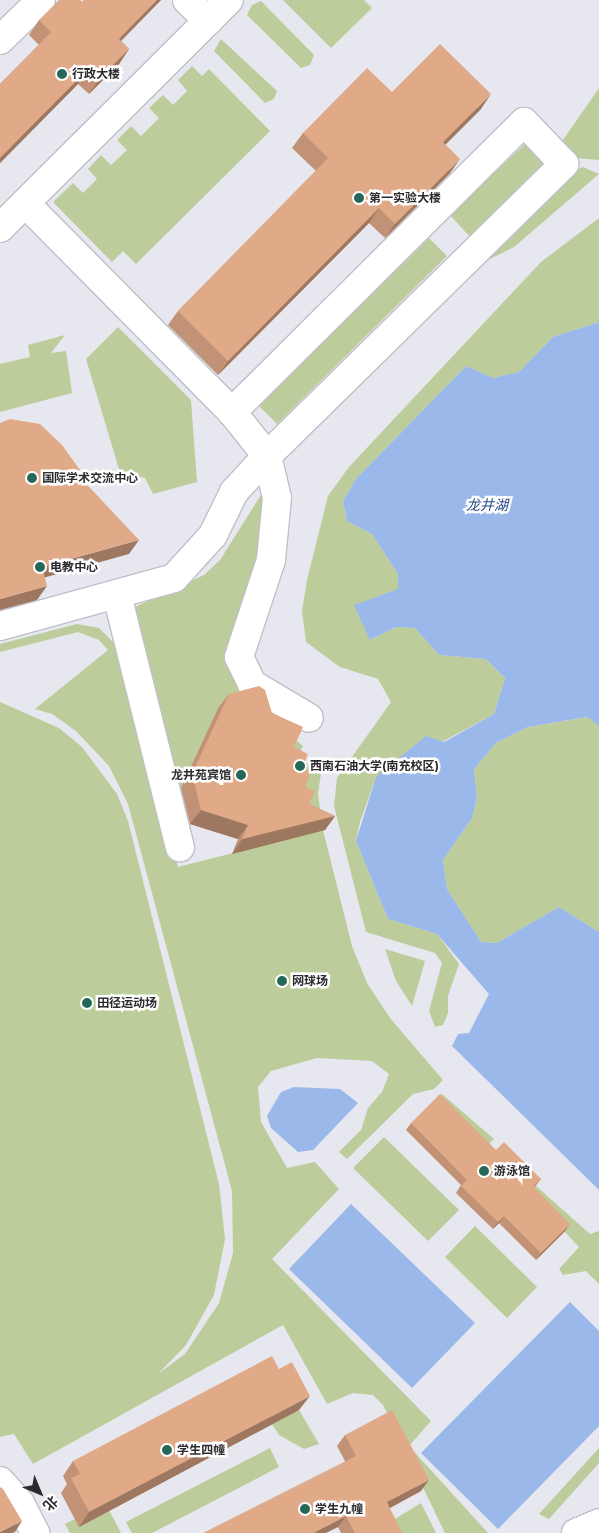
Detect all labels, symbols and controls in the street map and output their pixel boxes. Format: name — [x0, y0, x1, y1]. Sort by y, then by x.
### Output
place label: 行政大楼 — [72, 67, 120, 81]
marker: 行政大楼 — [56, 68, 68, 80]
place label: 第一实验大楼 — [369, 191, 441, 205]
marker: 第一实验大楼 — [353, 192, 365, 204]
place label: 国际学术交流中心 — [42, 471, 138, 485]
marker: 国际学术交流中心 — [26, 472, 38, 484]
water label: 龙井湖 — [466, 497, 508, 513]
place label: 电教中心 — [50, 560, 98, 574]
marker: 电教中心 — [34, 561, 46, 573]
place label: 西南石油大学(南充校区) — [310, 759, 439, 773]
marker: 西南石油大学(南充校区) — [294, 760, 306, 772]
place label: 龙井苑宾馆 — [171, 768, 231, 782]
marker: 龙井苑宾馆 — [235, 769, 247, 781]
place label: 网球场 — [292, 974, 328, 988]
marker: 网球场 — [276, 975, 288, 987]
place label: 田径运动场 — [97, 996, 157, 1010]
marker: 田径运动场 — [81, 997, 93, 1009]
place label: 游泳馆 — [494, 1164, 530, 1178]
marker: 游泳馆 — [478, 1165, 490, 1177]
place label: 学生四幢 — [177, 1443, 225, 1457]
marker: 学生四幢 — [161, 1444, 173, 1456]
north arrow — [15, 1468, 65, 1518]
text: 北 — [40, 1493, 62, 1515]
place label: 学生九幢 — [315, 1502, 363, 1516]
marker: 学生九幢 — [299, 1503, 311, 1515]

